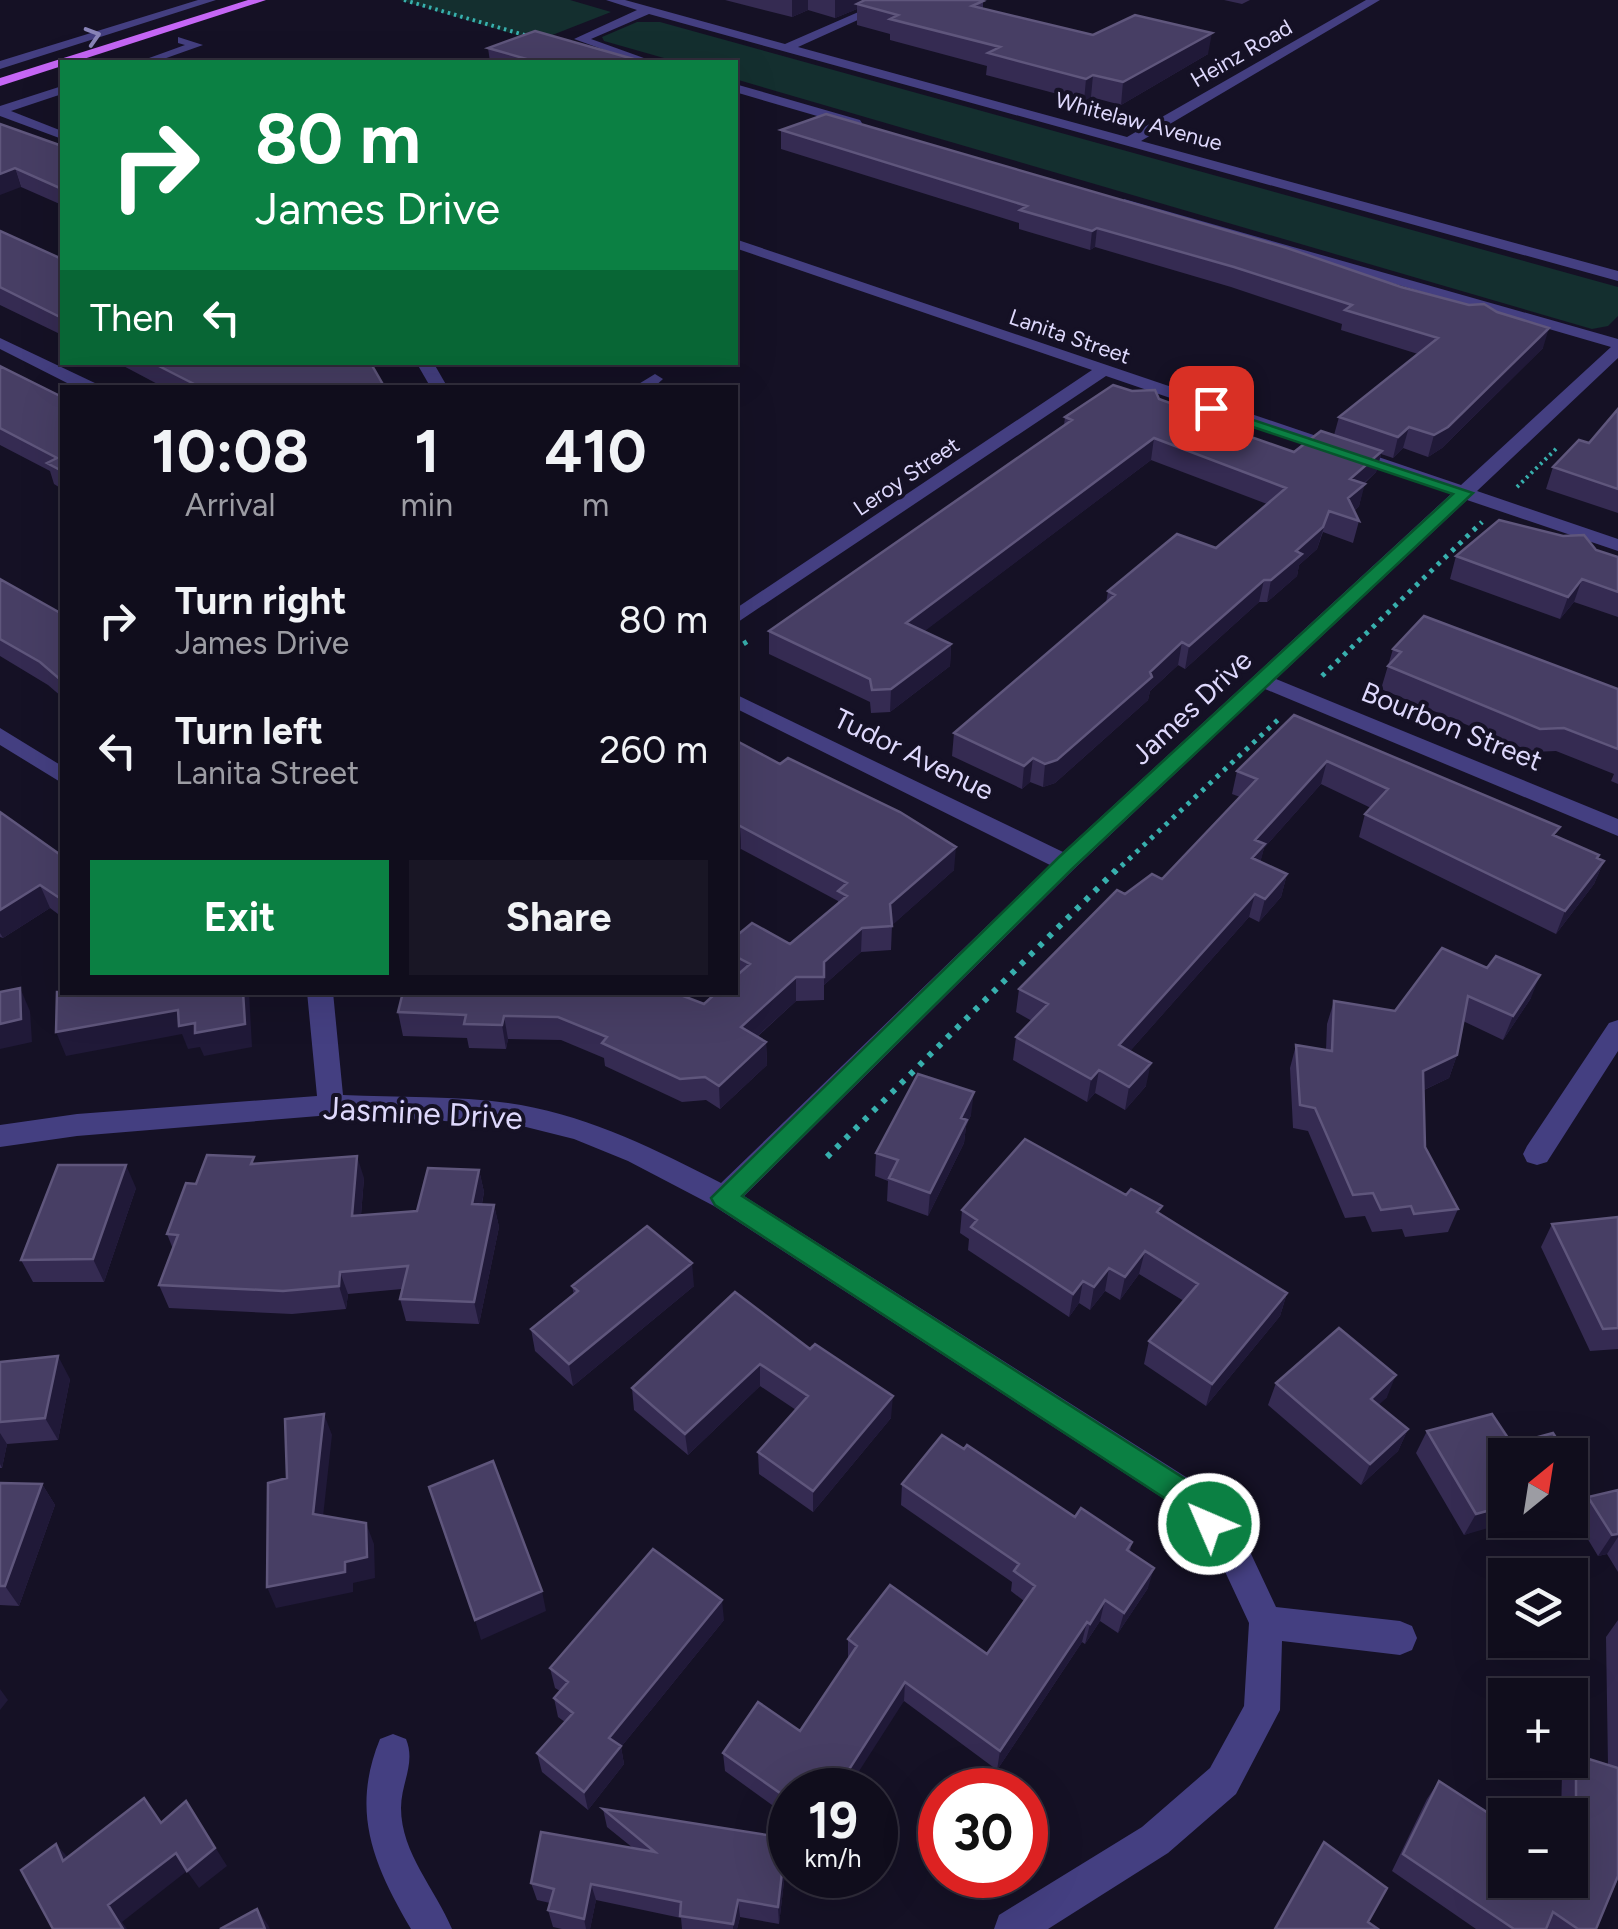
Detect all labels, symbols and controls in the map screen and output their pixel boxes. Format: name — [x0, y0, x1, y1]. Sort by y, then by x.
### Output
street label: Heinz Road — [1186, 14, 1297, 93]
one-way arrow — [84, 28, 101, 48]
street label: Whitelaw Avenue — [1052, 86, 1225, 157]
text: 80 m — [255, 96, 421, 181]
icon: right — [90, 100, 220, 230]
text: James Drive — [255, 181, 500, 235]
icon: left — [194, 290, 249, 345]
text: Then — [90, 295, 174, 341]
street label: Lanita Street — [1006, 303, 1134, 370]
pin — [1169, 366, 1254, 451]
icon: arrive — [1184, 381, 1239, 436]
text: 10:08 — [151, 415, 309, 487]
text: 1 — [414, 415, 439, 487]
text: 410 — [544, 415, 647, 487]
street label: Leroy Street — [848, 431, 964, 522]
text: Arrival — [185, 486, 275, 524]
text: min — [401, 486, 453, 524]
text: m — [582, 486, 609, 524]
text: Turn right — [175, 578, 347, 624]
icon: right — [90, 593, 145, 648]
text: 80 m — [619, 597, 708, 643]
text: James Drive — [175, 624, 349, 662]
street label: James Drive — [1124, 643, 1258, 771]
street label: Bourbon Street — [1357, 674, 1547, 778]
street label: Tudor Avenue — [829, 701, 999, 807]
text: Turn left — [175, 708, 323, 754]
icon: left — [90, 723, 145, 778]
text: 260 m — [599, 727, 708, 773]
text: Lanita Street — [175, 754, 359, 792]
button: Exit — [90, 860, 389, 975]
button: Share — [409, 860, 708, 975]
street label: Jasmine Drive — [322, 1089, 524, 1137]
north arrow — [1488, 1438, 1588, 1538]
map controls — [1488, 1438, 1588, 1898]
position arrow — [1157, 1472, 1261, 1576]
button: layers — [1488, 1558, 1588, 1658]
button: + — [1488, 1678, 1588, 1778]
speed limit sign: 30 — [918, 1768, 1048, 1898]
text: 19 — [808, 1790, 858, 1851]
button: − — [1488, 1798, 1588, 1898]
text: km/h — [804, 1843, 862, 1873]

